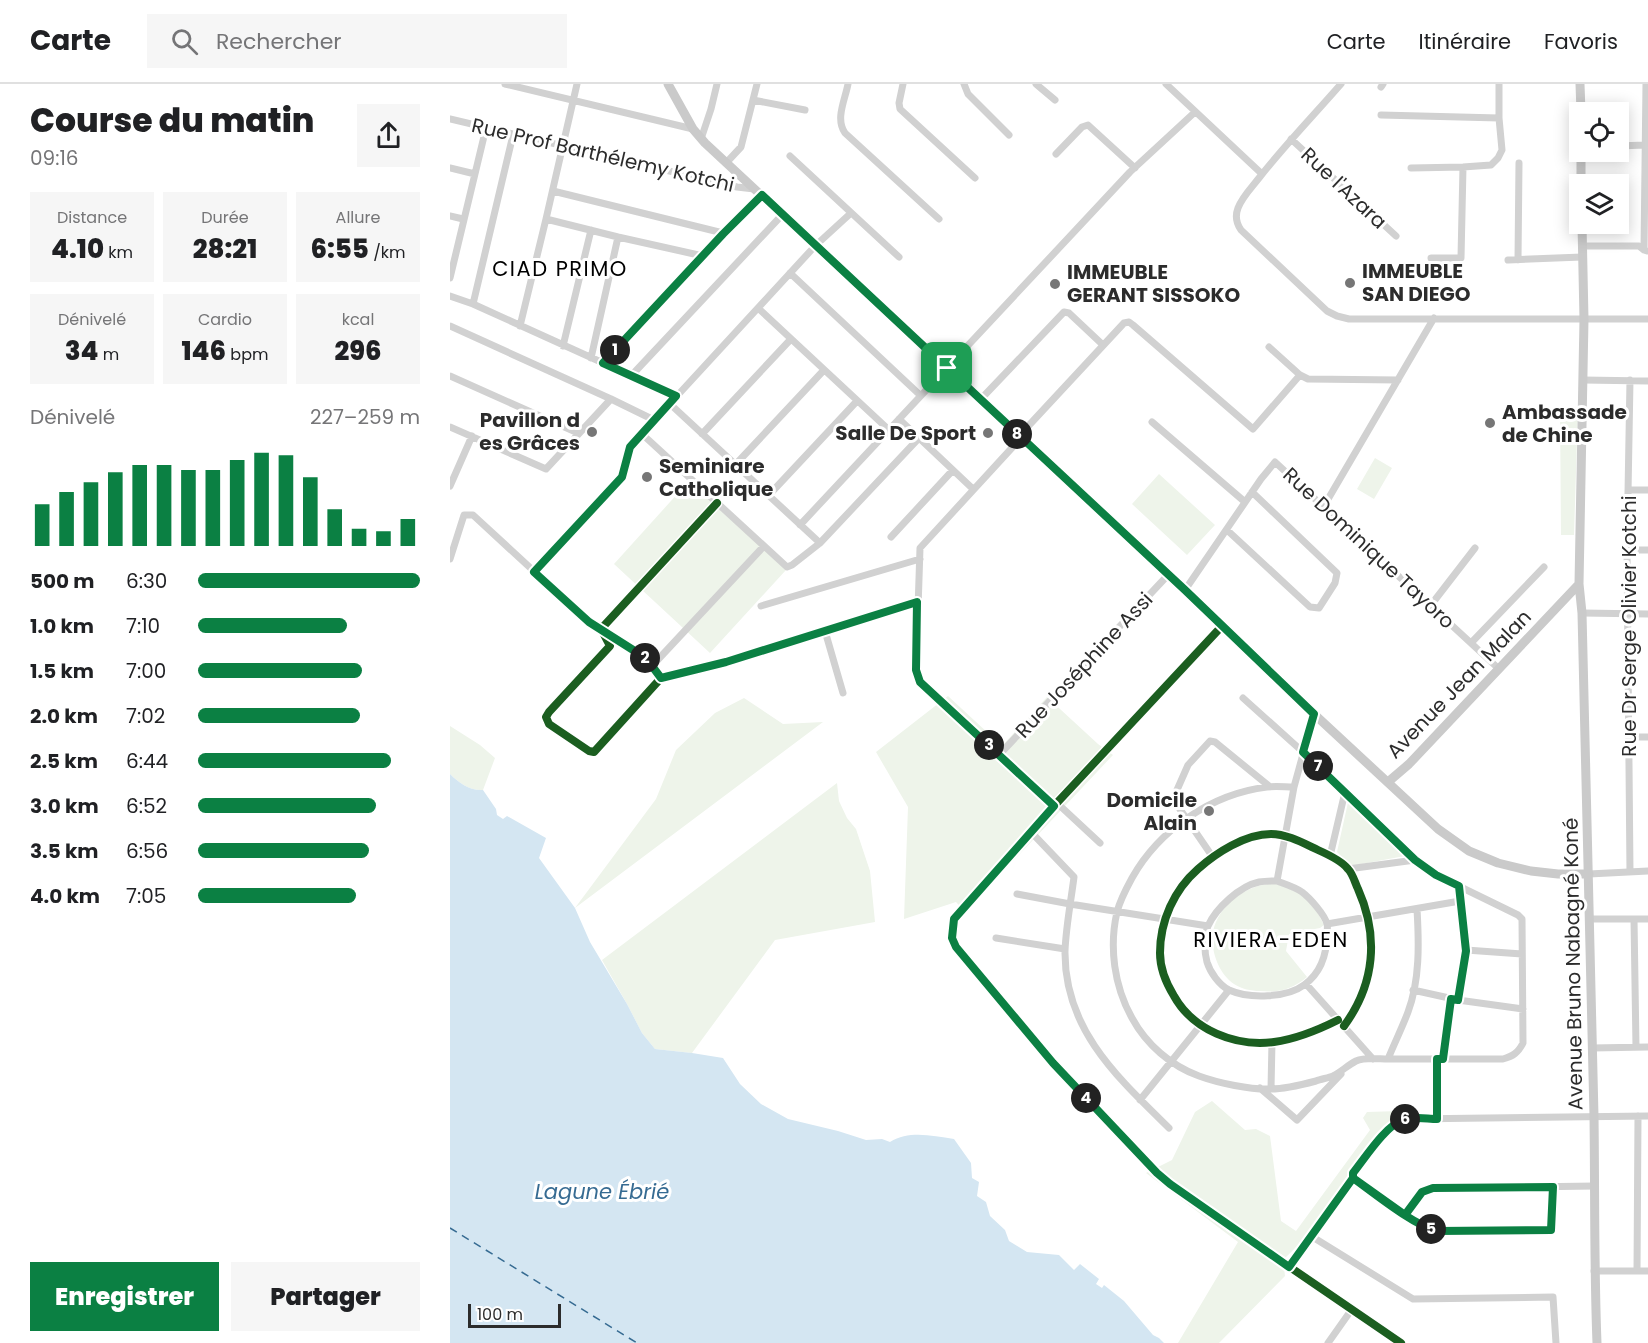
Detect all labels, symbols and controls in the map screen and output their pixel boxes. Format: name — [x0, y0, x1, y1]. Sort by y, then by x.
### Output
search box — [147, 14, 567, 68]
text: Carte — [30, 21, 111, 60]
icon: search — [168, 25, 201, 58]
text: Rechercher — [216, 26, 342, 57]
text: Carte — [1327, 27, 1386, 56]
text: Itinéraire — [1419, 27, 1511, 56]
text: Favoris — [1544, 27, 1618, 56]
text: Course du matin — [30, 97, 315, 144]
map controls — [1569, 102, 1629, 234]
button: locate — [1569, 102, 1629, 162]
button: share — [357, 104, 420, 167]
street label: Rue Prof Barthélemy Kotchi — [469, 111, 737, 199]
street label: Rue l'Azara — [1295, 141, 1393, 235]
text: 09:16 — [30, 144, 79, 172]
button: layers — [1569, 174, 1629, 234]
text: Distance — [57, 206, 127, 229]
text: Durée — [201, 206, 249, 229]
text: Allure — [336, 206, 380, 229]
text: 4.10 — [51, 231, 104, 267]
text: 28:21 — [193, 231, 257, 267]
text: 6:55 — [310, 231, 369, 267]
text: km — [104, 241, 133, 264]
text: /km — [369, 241, 406, 264]
district label: CIAD PRIMO — [492, 254, 628, 283]
place label: IMMEUBLE SAN DIEGO — [1362, 257, 1471, 308]
place label: IMMEUBLE GERANT SISSOKO — [1067, 258, 1240, 309]
marker: IMMEUBLE SAN DIEGO — [1343, 276, 1357, 290]
marker: IMMEUBLE GERANT SISSOKO — [1048, 277, 1062, 291]
text: Dénivelé — [58, 308, 126, 331]
text: Cardio — [198, 308, 252, 331]
text: kcal — [342, 308, 374, 331]
text: 34 — [65, 333, 99, 369]
text: 146 — [182, 333, 226, 369]
text: 296 — [334, 333, 382, 369]
pin: 1 — [600, 335, 630, 365]
text: 1 — [612, 338, 618, 361]
pin — [921, 342, 972, 393]
text: m — [99, 343, 119, 366]
text: bpm — [226, 343, 268, 366]
icon: arrive — [930, 351, 963, 384]
place label: Ambassade de Chine — [1502, 398, 1627, 449]
text: Dénivelé — [30, 403, 115, 431]
text: 227–259 m — [310, 403, 420, 431]
place label: Pavillon d es Grâces — [479, 406, 580, 457]
marker: Ambassade de Chine — [1483, 416, 1497, 430]
place label: Salle De Sport — [835, 419, 976, 447]
pin: 8 — [1002, 419, 1032, 449]
text: 8 — [1012, 422, 1022, 445]
marker: Pavillon d es Grâces — [585, 425, 599, 439]
marker: Salle De Sport — [981, 426, 995, 440]
place label: Seminiare Catholique — [659, 452, 773, 503]
street label: Rue Dominique Tayoro — [1277, 461, 1461, 635]
marker: Seminiare Catholique — [640, 470, 654, 484]
street label: Rue Dr Serge Olivier Kotchi — [1615, 495, 1643, 757]
text: 500 m — [30, 567, 95, 595]
text: 6:30 — [126, 567, 167, 595]
street label: Rue Joséphine Assi — [1009, 586, 1159, 744]
street label: Avenue Jean Malan — [1380, 603, 1538, 765]
text: 1.0 km — [30, 612, 94, 640]
text: 7:10 — [126, 612, 160, 640]
pin: 2 — [630, 643, 660, 673]
text: 2 — [640, 646, 650, 669]
text: 1.5 km — [30, 657, 94, 685]
text: 7:00 — [126, 657, 166, 685]
text: 2.0 km — [30, 702, 98, 730]
text: 7:02 — [126, 702, 165, 730]
pin: 3 — [974, 730, 1004, 760]
text: 3 — [984, 733, 994, 756]
text: 2.5 km — [30, 747, 98, 775]
text: 6:44 — [126, 747, 168, 775]
pin: 7 — [1303, 751, 1333, 781]
text: 7 — [1314, 754, 1322, 777]
place label: Domicile Alain — [1106, 786, 1197, 837]
text: 3.0 km — [30, 792, 99, 820]
text: 6:52 — [126, 792, 167, 820]
marker: Domicile Alain — [1202, 804, 1216, 818]
street label: Avenue Bruno Nabagné Koné — [1556, 817, 1590, 1111]
text: 3.5 km — [30, 837, 99, 865]
text: 6:56 — [126, 837, 168, 865]
text: 4.0 km — [30, 882, 100, 910]
text: 7:05 — [126, 882, 166, 910]
district label: RIVIERA-EDEN — [1193, 925, 1349, 954]
pin: 4 — [1071, 1083, 1101, 1113]
text: 4 — [1081, 1086, 1091, 1109]
pin: 6 — [1390, 1104, 1420, 1134]
text: 6 — [1400, 1107, 1410, 1130]
water label: Lagune Ébrié — [535, 1177, 669, 1206]
pin: 5 — [1416, 1214, 1446, 1244]
text: 5 — [1426, 1217, 1436, 1240]
button: Enregistrer — [30, 1262, 219, 1331]
button: Partager — [231, 1262, 420, 1331]
scale bar — [468, 1301, 561, 1328]
text: 100 m — [477, 1303, 523, 1326]

